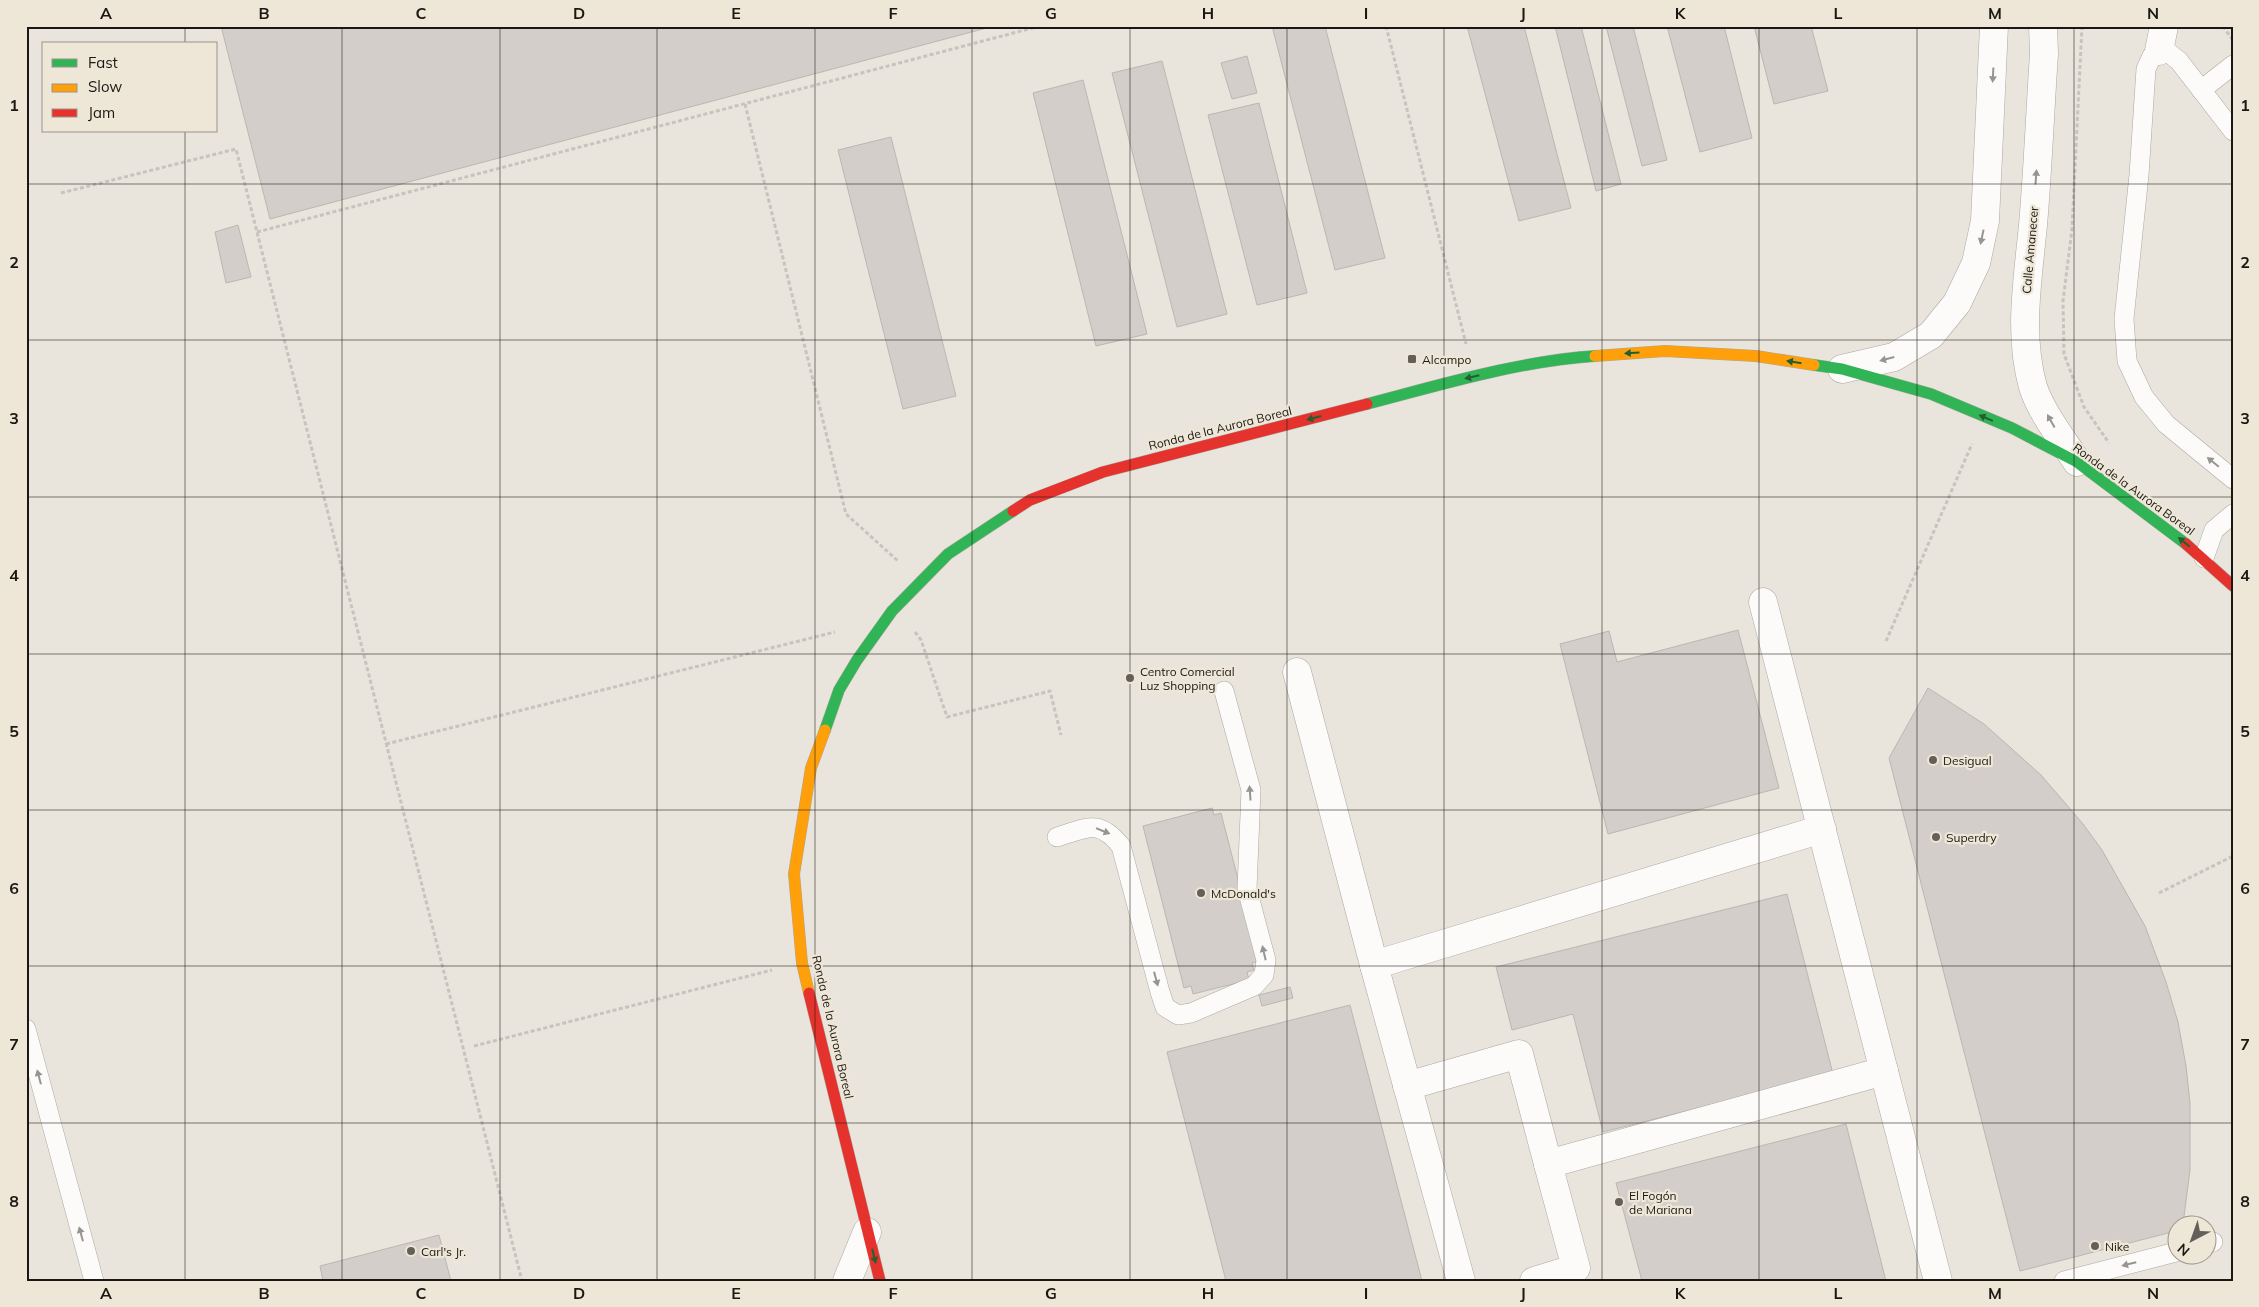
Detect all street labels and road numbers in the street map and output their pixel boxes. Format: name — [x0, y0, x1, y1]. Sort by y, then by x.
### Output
street label: Calle Amanecer — [2019, 205, 2041, 294]
street label: Ronda de la Aurora Boreal — [1147, 403, 1293, 453]
street label: Ronda de la Aurora Boreal — [2070, 440, 2198, 538]
street label: Ronda de la Aurora Boreal — [809, 954, 857, 1100]

